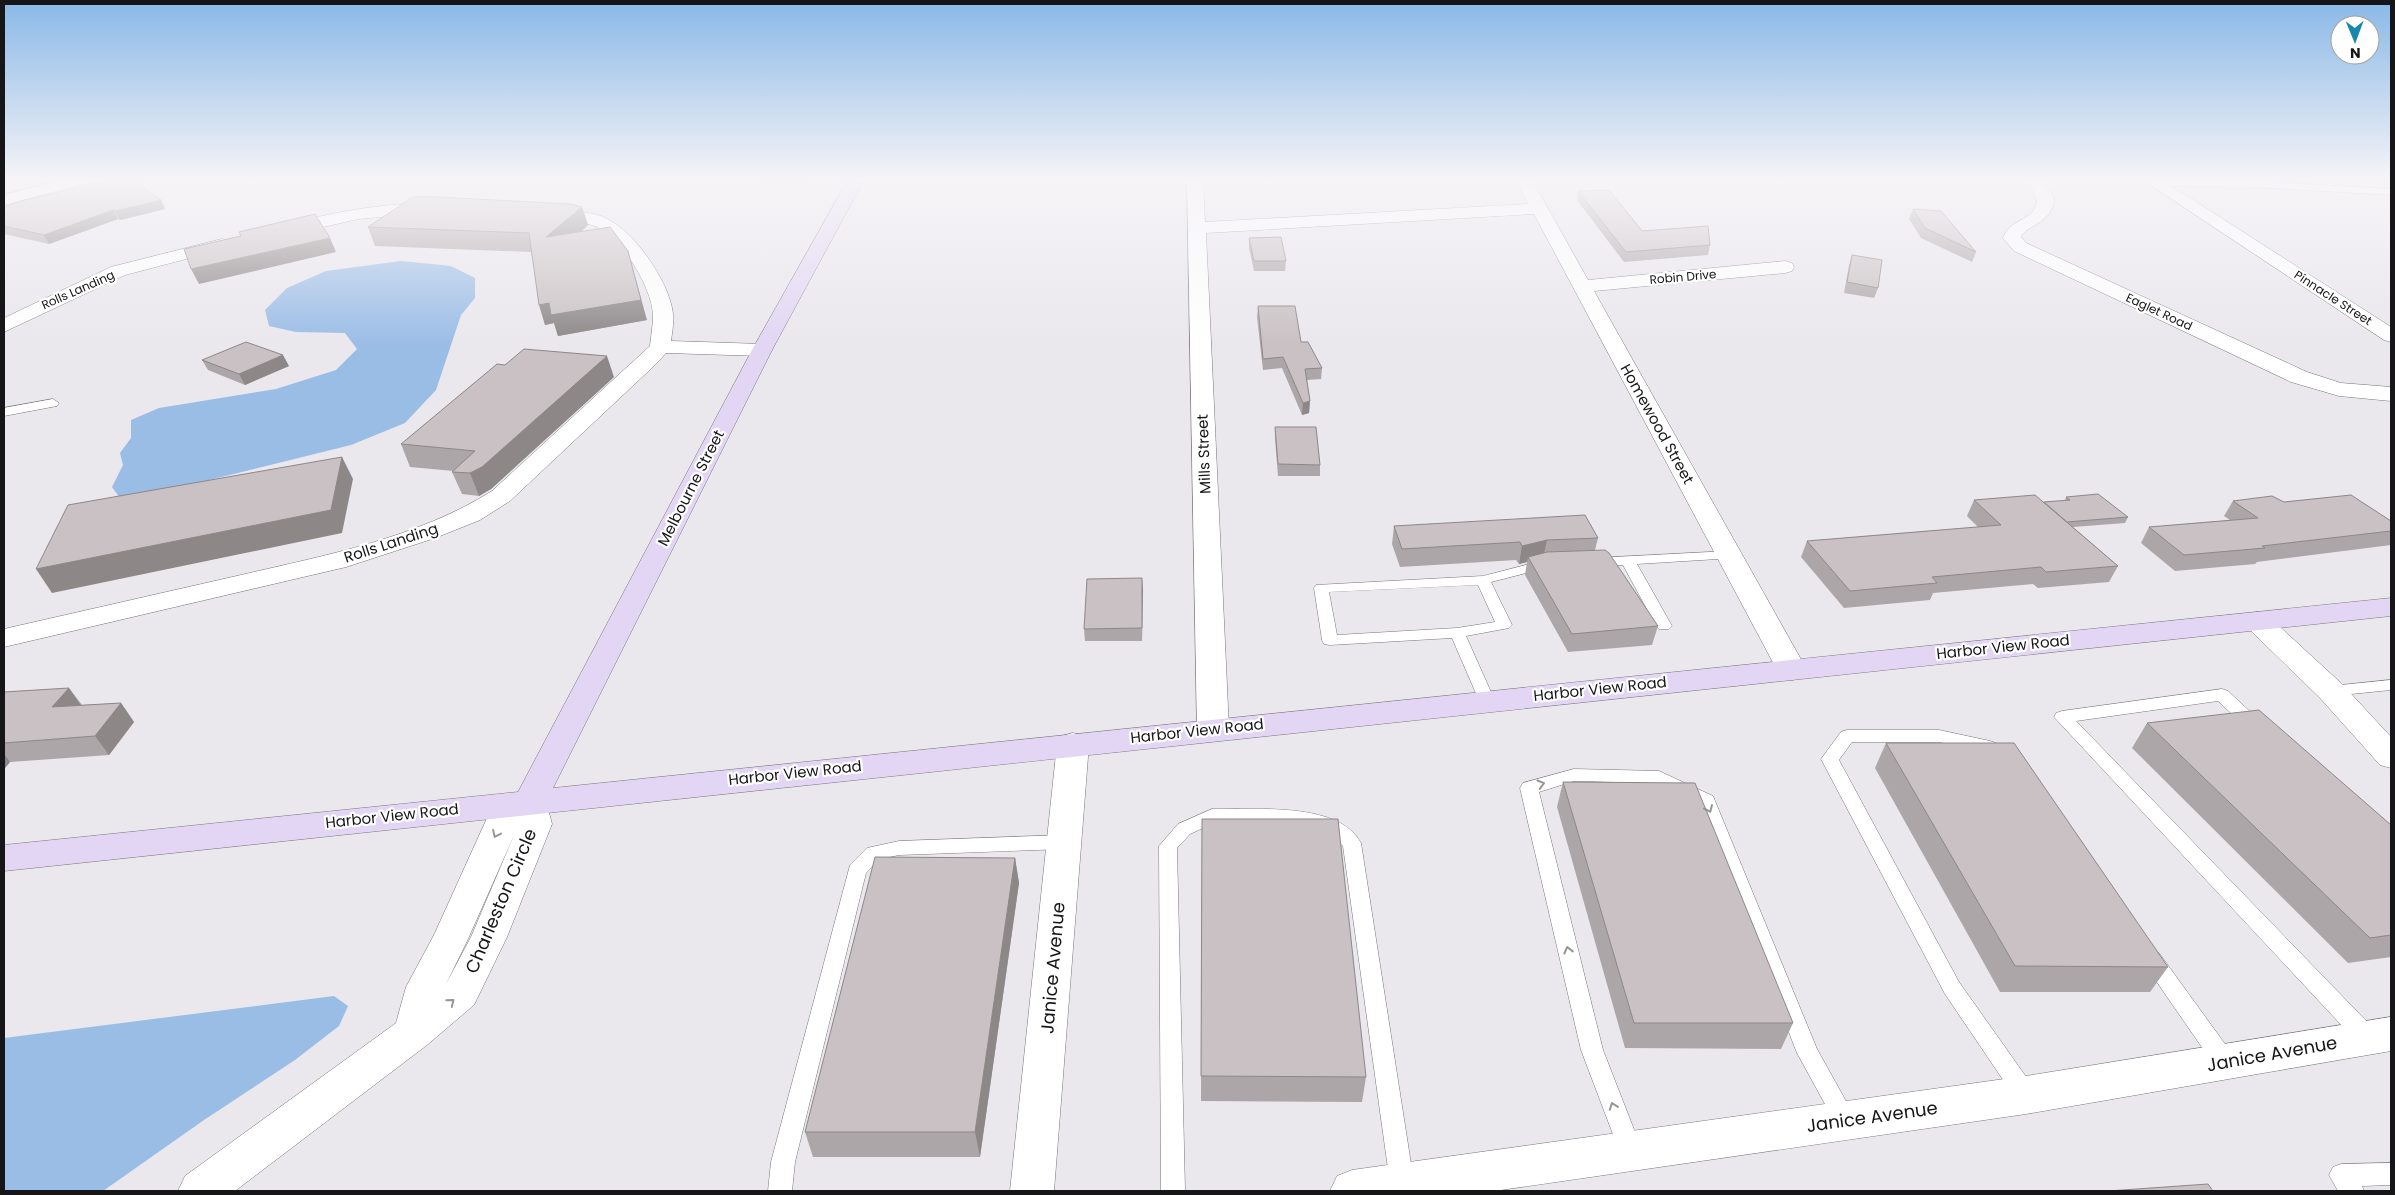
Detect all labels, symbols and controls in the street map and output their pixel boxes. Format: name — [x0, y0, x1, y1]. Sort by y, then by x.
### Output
north arrow — [2330, 15, 2380, 65]
text: N — [2350, 43, 2361, 63]
street label: Robin Drive — [1649, 265, 1717, 288]
street label: Rolls Landing — [39, 266, 117, 313]
street label: Pinnacle Street — [2291, 266, 2375, 329]
street label: Eaglet Road — [2123, 289, 2195, 334]
street label: Homewood Street — [1616, 360, 1699, 488]
street label: Mills Street — [1192, 414, 1215, 494]
street label: Melbourne Street — [652, 426, 729, 549]
street label: Rolls Landing — [341, 517, 441, 568]
street label: Harbor View Road — [1935, 629, 2071, 664]
street label: Harbor View Road — [1532, 671, 1668, 706]
street label: Harbor View Road — [1129, 713, 1265, 748]
street label: Harbor View Road — [727, 755, 863, 790]
one-way arrow — [1537, 780, 1545, 790]
street label: Harbor View Road — [324, 798, 460, 833]
one-way arrow — [1703, 804, 1714, 813]
street label: Charleston Circle — [459, 824, 542, 977]
one-way arrow — [491, 829, 502, 838]
street label: Janice Avenue — [1034, 901, 1071, 1035]
one-way arrow — [1563, 946, 1574, 955]
one-way arrow — [445, 999, 454, 1008]
street label: Janice Avenue — [2205, 1030, 2339, 1077]
street label: Janice Avenue — [1805, 1095, 1939, 1138]
one-way arrow — [1609, 1102, 1619, 1111]

